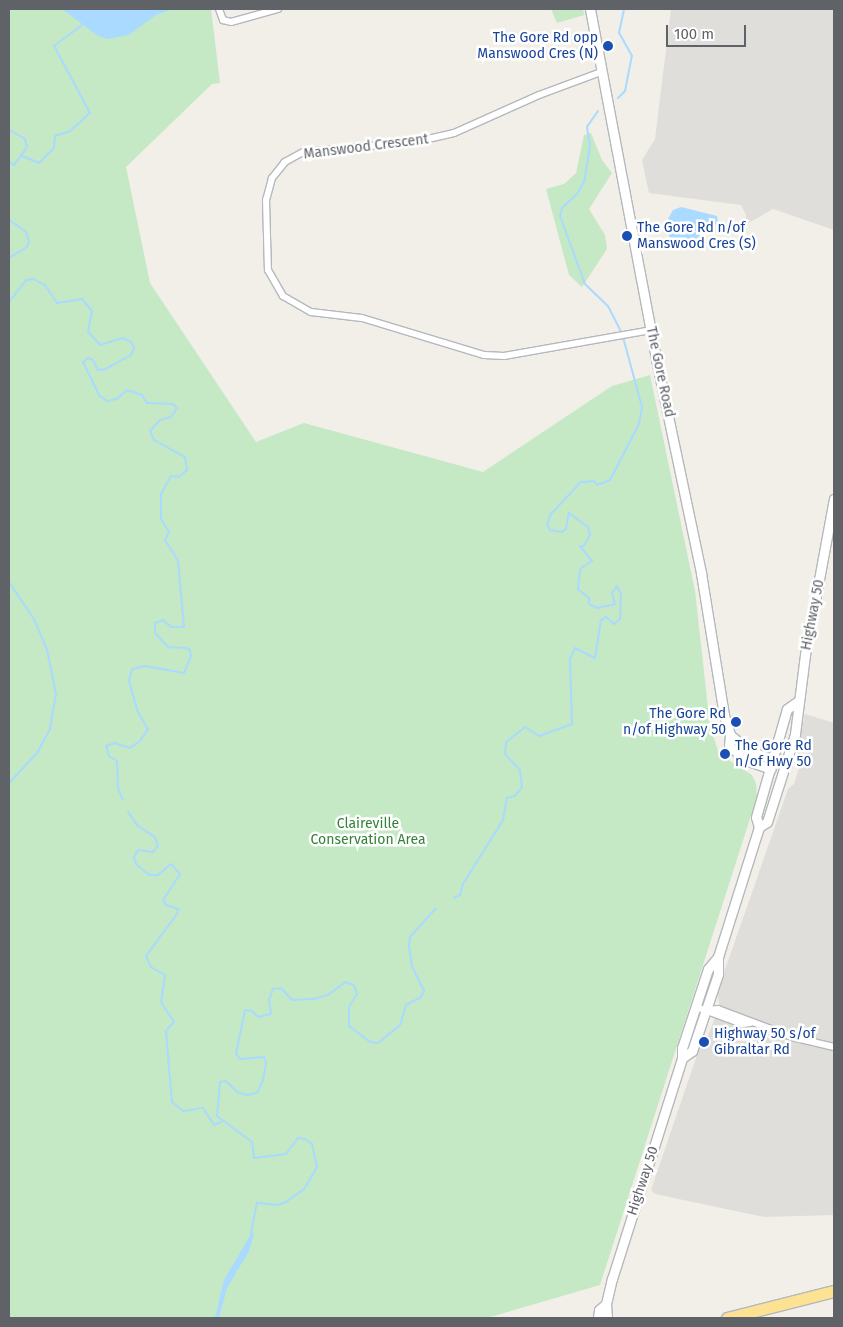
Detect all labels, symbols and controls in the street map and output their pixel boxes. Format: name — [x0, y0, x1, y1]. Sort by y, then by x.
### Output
scale bar — [668, 15, 748, 47]
text: 100 m — [674, 25, 714, 43]
place label: The Gore Rd opp Manswood Cres (N) — [477, 30, 598, 62]
marker: The Gore Rd opp Manswood Cres (N) — [602, 40, 614, 52]
street label: Manswood Crescent — [303, 131, 429, 163]
place label: The Gore Rd n/of Manswood Cres (S) — [637, 220, 756, 252]
marker: The Gore Rd n/of Manswood Cres (S) — [621, 230, 633, 242]
street label: The Gore Road — [642, 325, 678, 419]
street label: Highway 50 — [798, 578, 828, 652]
place label: The Gore Rd n/of Highway 50 — [623, 706, 726, 739]
marker: The Gore Rd n/of Highway 50 — [730, 716, 742, 728]
place label: The Gore Rd n/of Hwy 50 — [735, 738, 812, 770]
marker: The Gore Rd n/of Hwy 50 — [719, 748, 731, 760]
park label: Claireville Conservation Area — [311, 816, 425, 849]
place label: Highway 50 s/of Gibraltar Rd — [714, 1026, 815, 1058]
marker: Highway 50 s/of Gibraltar Rd — [698, 1036, 710, 1048]
street label: Highway 50 — [624, 1144, 662, 1218]

